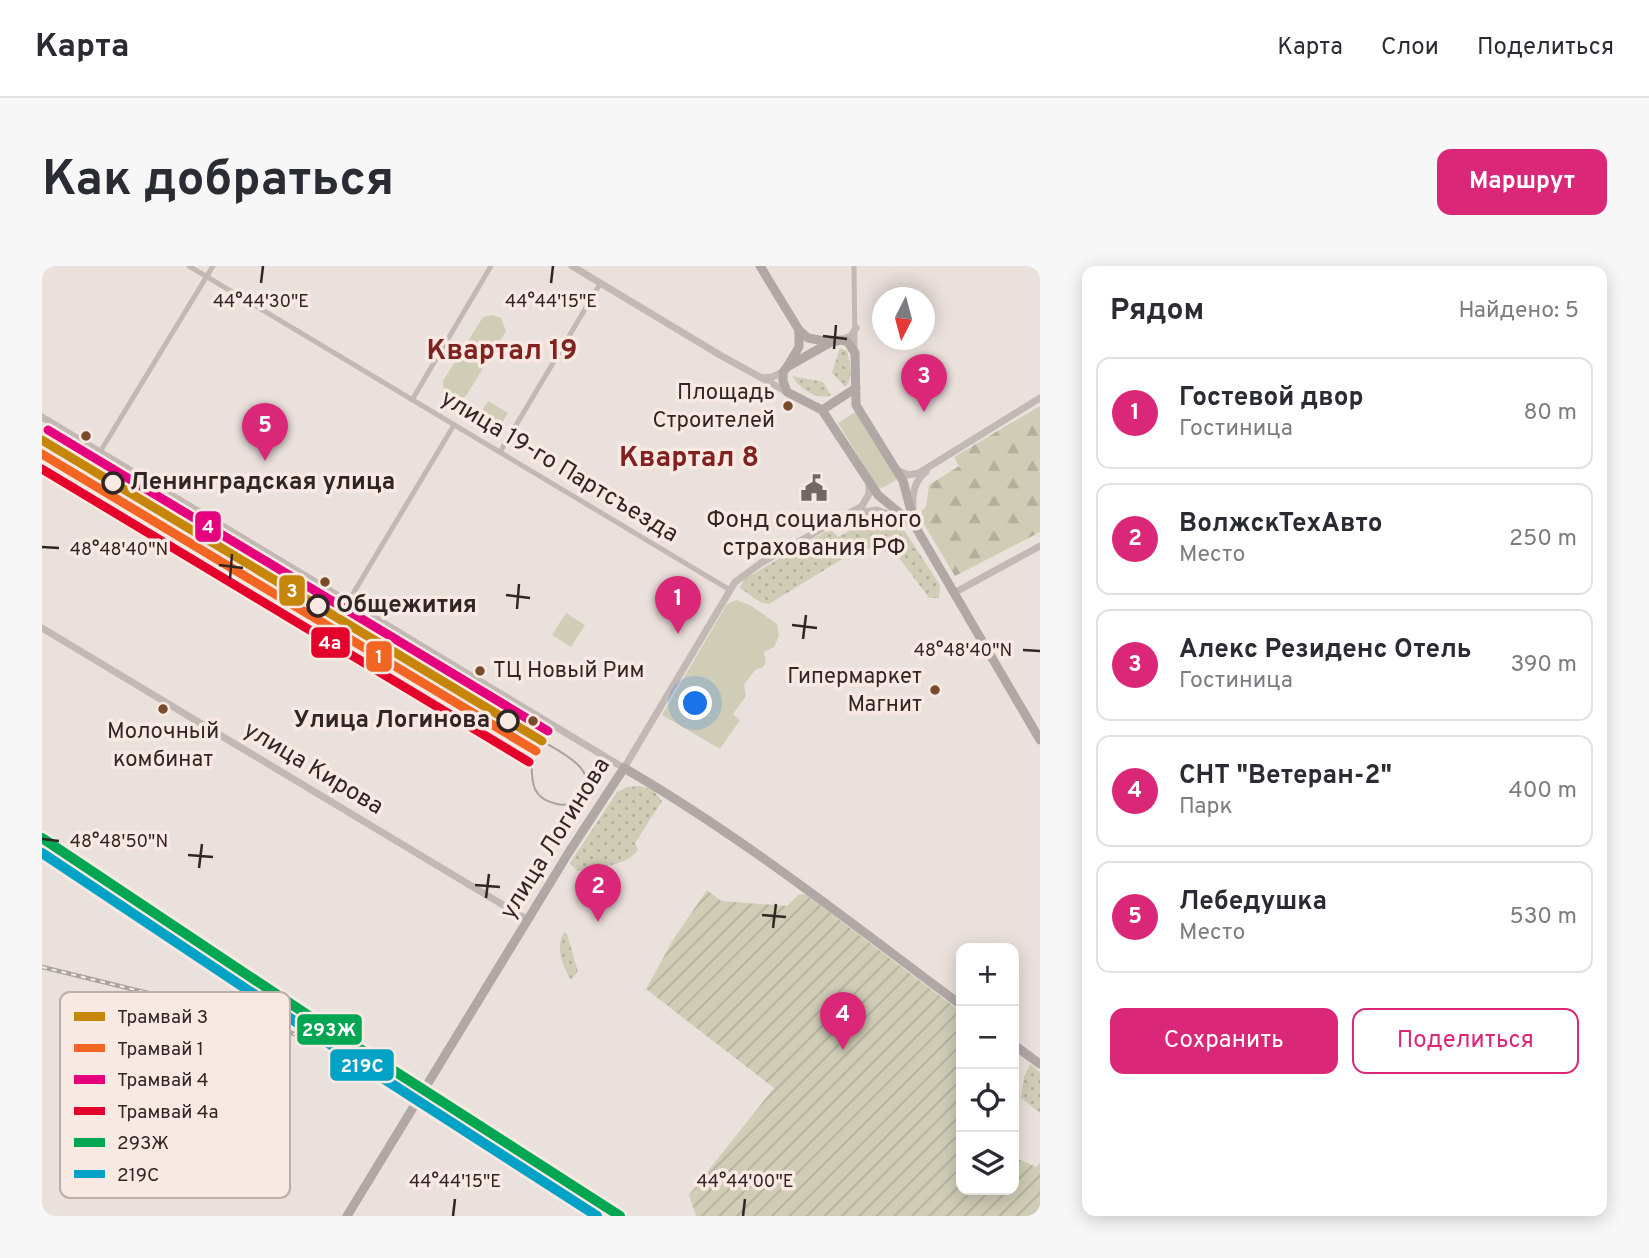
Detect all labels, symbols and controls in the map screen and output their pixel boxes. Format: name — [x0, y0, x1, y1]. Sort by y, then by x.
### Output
text: Карта — [35, 27, 129, 69]
text: Карта — [1277, 33, 1343, 63]
text: Слои — [1381, 33, 1439, 63]
text: Поделиться — [1477, 33, 1614, 63]
button: Маршрут — [1437, 149, 1607, 215]
text: Как добраться — [42, 151, 394, 213]
north arrow — [872, 287, 935, 350]
text: 44°44'30"E — [213, 291, 309, 314]
text: 44°44'15"E — [505, 291, 597, 314]
text: Рядом — [1110, 293, 1204, 330]
text: Найдено: 5 — [1458, 297, 1579, 326]
district label: Квартал 19 — [427, 334, 577, 370]
pin: 3 — [901, 354, 947, 412]
place label: Площадь Строителей — [652, 380, 775, 435]
text: Гостевой двор — [1179, 382, 1363, 415]
street label: улица 19-го Партсъезда — [435, 384, 683, 550]
marker: Площадь Строителей — [781, 399, 795, 413]
text: 1 — [1130, 399, 1140, 428]
text: 80 m — [1524, 399, 1577, 428]
pin: 5 — [242, 403, 288, 461]
text: Гостиница — [1179, 415, 1293, 444]
unlabelled marker — [79, 429, 93, 443]
district label: Квартал 8 — [619, 441, 759, 477]
place label: Ленинградская улица — [130, 468, 395, 498]
marker: Ленинградская улица — [102, 472, 124, 494]
public building icon: Фонд социального страхования РФ — [799, 473, 829, 503]
place label: Фонд социального страхования РФ — [706, 506, 922, 564]
text: ВолжскТехАвто — [1179, 508, 1383, 541]
line badge: 4 — [194, 510, 222, 543]
text: 4 — [202, 516, 214, 540]
text: 2 — [1128, 525, 1142, 554]
text: 250 m — [1509, 525, 1577, 554]
text: 48°48'40"N — [70, 539, 168, 562]
text: Место — [1179, 541, 1245, 570]
line badge: 3 — [278, 574, 306, 607]
unlabelled marker — [318, 575, 332, 589]
pin: 1 — [655, 576, 701, 634]
text: 3 — [286, 580, 298, 604]
place label: Общежития — [336, 591, 477, 621]
marker: Общежития — [307, 595, 329, 617]
line badge: 4а — [310, 626, 351, 659]
text: 4а — [319, 632, 341, 656]
text: Алекс Резиденс Отель — [1179, 634, 1472, 667]
line badge: 1 — [365, 640, 393, 673]
text: 48°48'40"N — [914, 640, 1012, 663]
text: 1 — [375, 646, 383, 670]
text: 3 — [1128, 651, 1142, 680]
text: 390 m — [1510, 651, 1577, 680]
place label: ТЦ Новый Рим — [493, 658, 644, 685]
marker: ТЦ Новый Рим — [473, 664, 487, 678]
place label: Гипермаркет Магнит — [787, 664, 922, 719]
text: Гостиница — [1179, 667, 1293, 696]
marker: Гипермаркет Магнит — [928, 683, 942, 697]
your location — [678, 686, 712, 720]
marker: Молочный комбинат — [156, 702, 170, 716]
place label: Улица Логинова — [293, 706, 490, 736]
marker: Улица Логинова — [497, 710, 519, 732]
unlabelled marker — [526, 714, 540, 728]
street label: улица Кирова — [237, 715, 389, 823]
place label: Молочный комбинат — [107, 719, 219, 774]
street label: улица Логинова — [494, 752, 618, 926]
text: СНТ "Ветеран-2" — [1179, 760, 1392, 793]
text: 4 — [1128, 777, 1142, 806]
text: 400 m — [1508, 777, 1577, 806]
text: Парк — [1179, 793, 1233, 822]
text: 48°48'50"N — [70, 831, 168, 854]
pin: 2 — [575, 864, 621, 922]
text: Лебедушка — [1179, 886, 1327, 919]
text: 5 — [1128, 903, 1142, 932]
text: 530 m — [1509, 903, 1577, 932]
text: Место — [1179, 919, 1245, 948]
map controls — [956, 943, 1019, 1195]
button: + — [956, 943, 1019, 1006]
legend — [60, 992, 290, 1198]
pin: 4 — [820, 992, 866, 1050]
text: Трамвай 3 — [117, 1006, 208, 1030]
button: − — [956, 1006, 1019, 1069]
button: Сохранить — [1110, 1008, 1338, 1074]
button: Поделиться — [1352, 1008, 1579, 1074]
line badge: 293Ж — [296, 1013, 363, 1046]
text: 293Ж — [302, 1019, 356, 1043]
text: Трамвай 1 — [117, 1038, 204, 1062]
line badge: 219С — [329, 1048, 395, 1082]
text: 219С — [340, 1055, 384, 1079]
text: Трамвай 4 — [117, 1069, 209, 1093]
button: locate — [956, 1069, 1019, 1132]
text: Трамвай 4а — [117, 1101, 219, 1125]
text: 293Ж — [117, 1132, 169, 1156]
button: layers — [956, 1132, 1019, 1195]
text: 219С — [117, 1164, 159, 1188]
text: 44°44'15"E — [409, 1171, 501, 1194]
text: 44°44'00"E — [697, 1171, 793, 1194]

